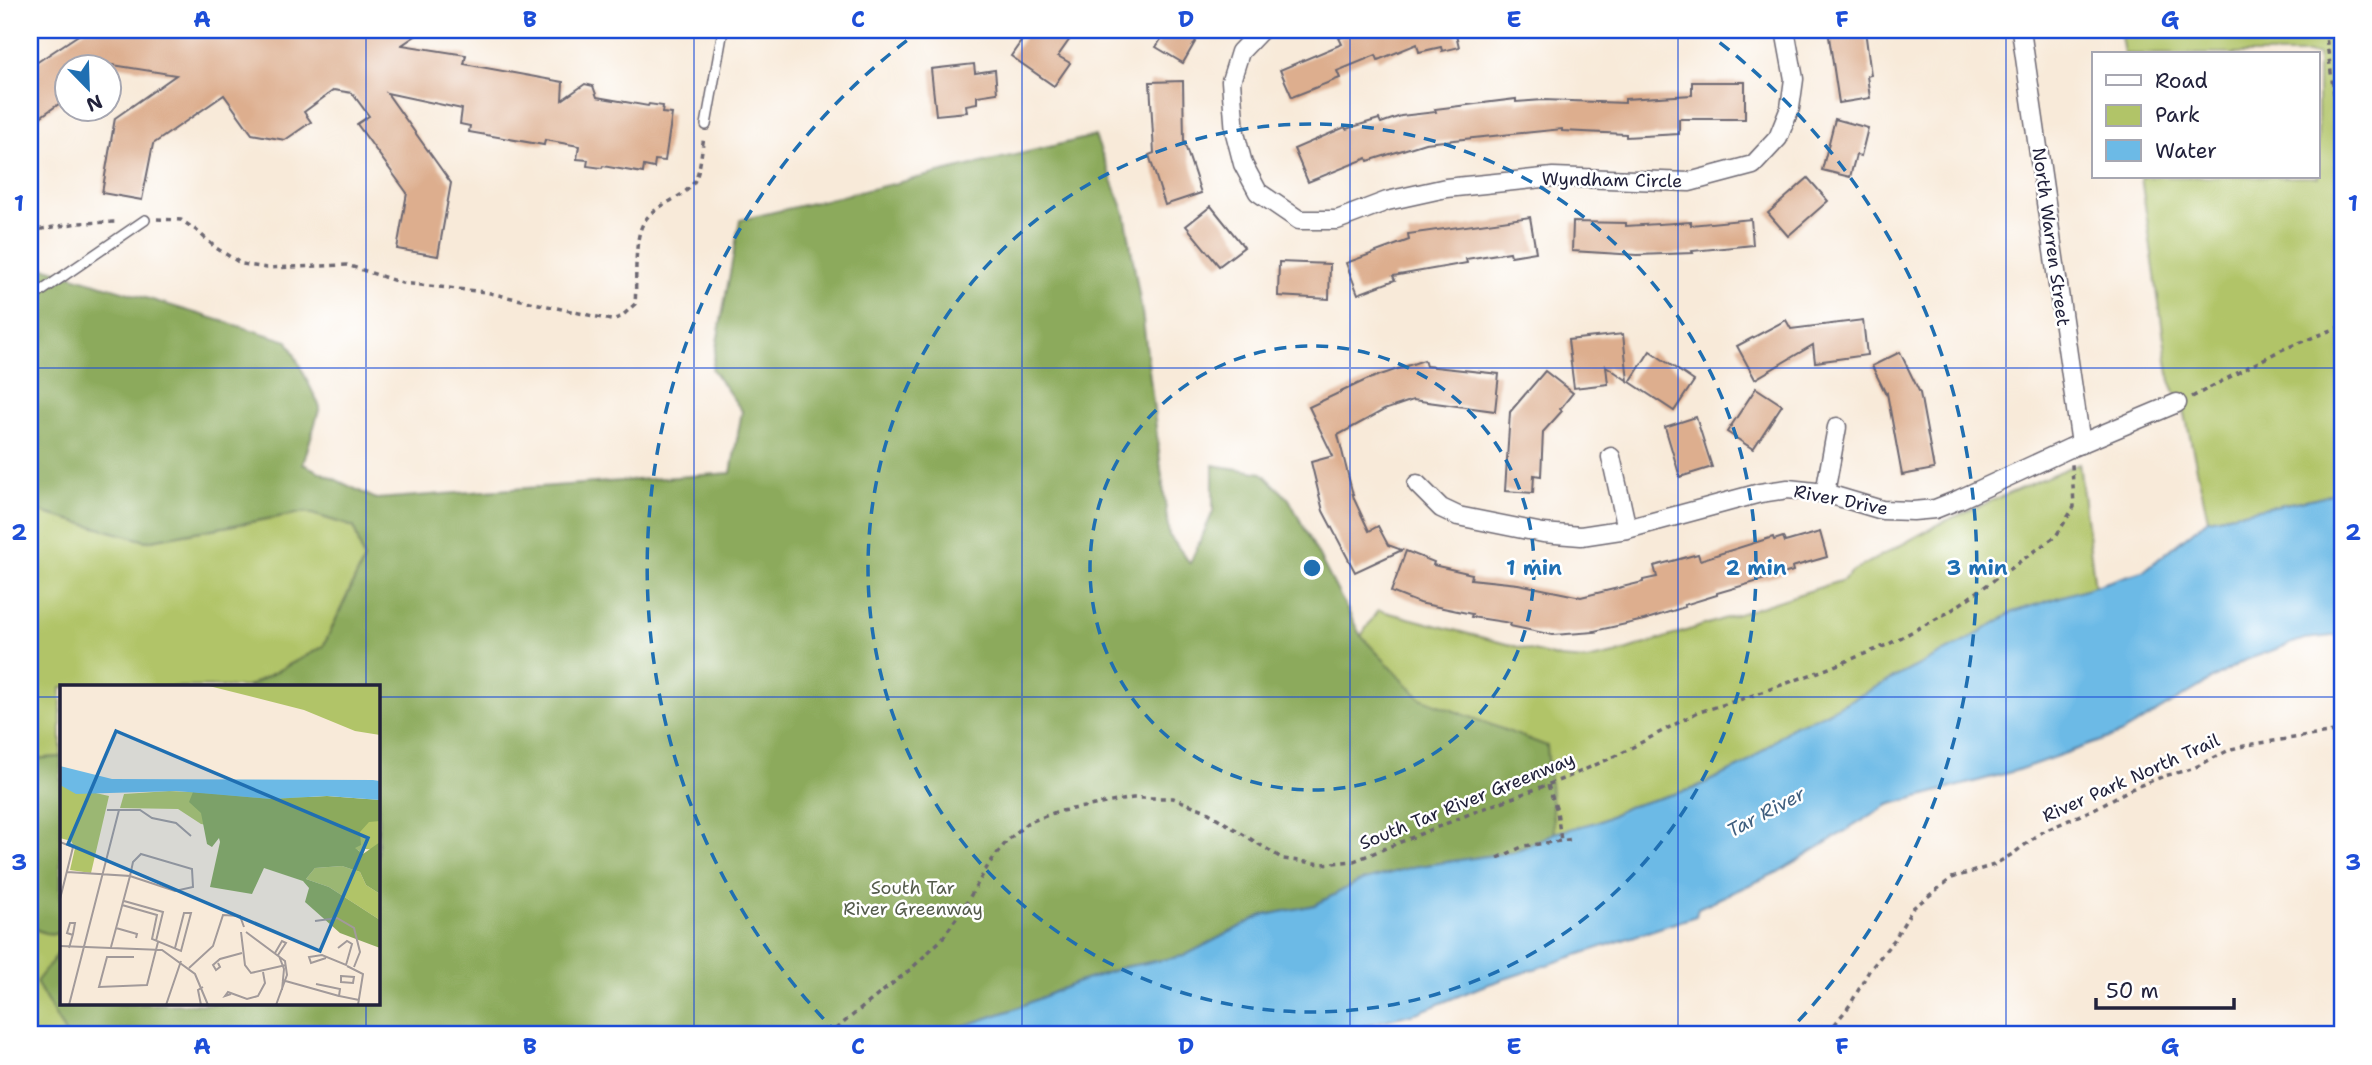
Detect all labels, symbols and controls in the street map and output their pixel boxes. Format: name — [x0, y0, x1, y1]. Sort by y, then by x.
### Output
text: A — [193, 4, 211, 34]
text: B — [523, 4, 537, 34]
text: C — [851, 4, 865, 34]
text: D — [1178, 4, 1194, 34]
text: E — [1506, 4, 1522, 34]
text: F — [1835, 4, 1849, 34]
text: G — [2161, 4, 2180, 34]
north arrow — [52, 52, 122, 122]
legend — [2092, 52, 2320, 178]
text: Road — [2155, 67, 2208, 95]
text: N — [83, 89, 106, 118]
text: Park — [2155, 101, 2200, 129]
text: Water — [2155, 137, 2217, 165]
street label: North Warren Street — [2027, 146, 2075, 328]
street label: Wyndham Circle — [1541, 167, 1683, 193]
text: 1 — [14, 188, 24, 218]
text: 1 — [2348, 188, 2358, 218]
street label: River Drive — [1792, 479, 1890, 521]
text: 2 — [11, 517, 27, 547]
text: 2 — [2345, 517, 2361, 547]
text: 1 min — [1506, 554, 1562, 582]
text: 2 min — [1725, 554, 1787, 582]
text: 3 min — [1946, 554, 2008, 582]
centre of rings — [1300, 556, 1324, 580]
inset map — [60, 685, 380, 1006]
street label: River Park North Trail — [2039, 728, 2224, 828]
street label: South Tar River Greenway — [1356, 747, 1578, 855]
water label: Tar River — [1723, 781, 1810, 843]
text: 3 — [11, 847, 27, 877]
text: 3 — [2345, 847, 2361, 877]
park label: South Tar River Greenway — [843, 876, 983, 921]
scale bar — [2096, 967, 2234, 1011]
text: 50 m — [2106, 977, 2159, 1005]
text: A — [193, 1031, 211, 1061]
text: B — [523, 1031, 537, 1061]
text: C — [851, 1031, 865, 1061]
text: D — [1178, 1031, 1194, 1061]
text: E — [1506, 1031, 1522, 1061]
text: F — [1835, 1031, 1849, 1061]
text: G — [2161, 1031, 2180, 1061]

